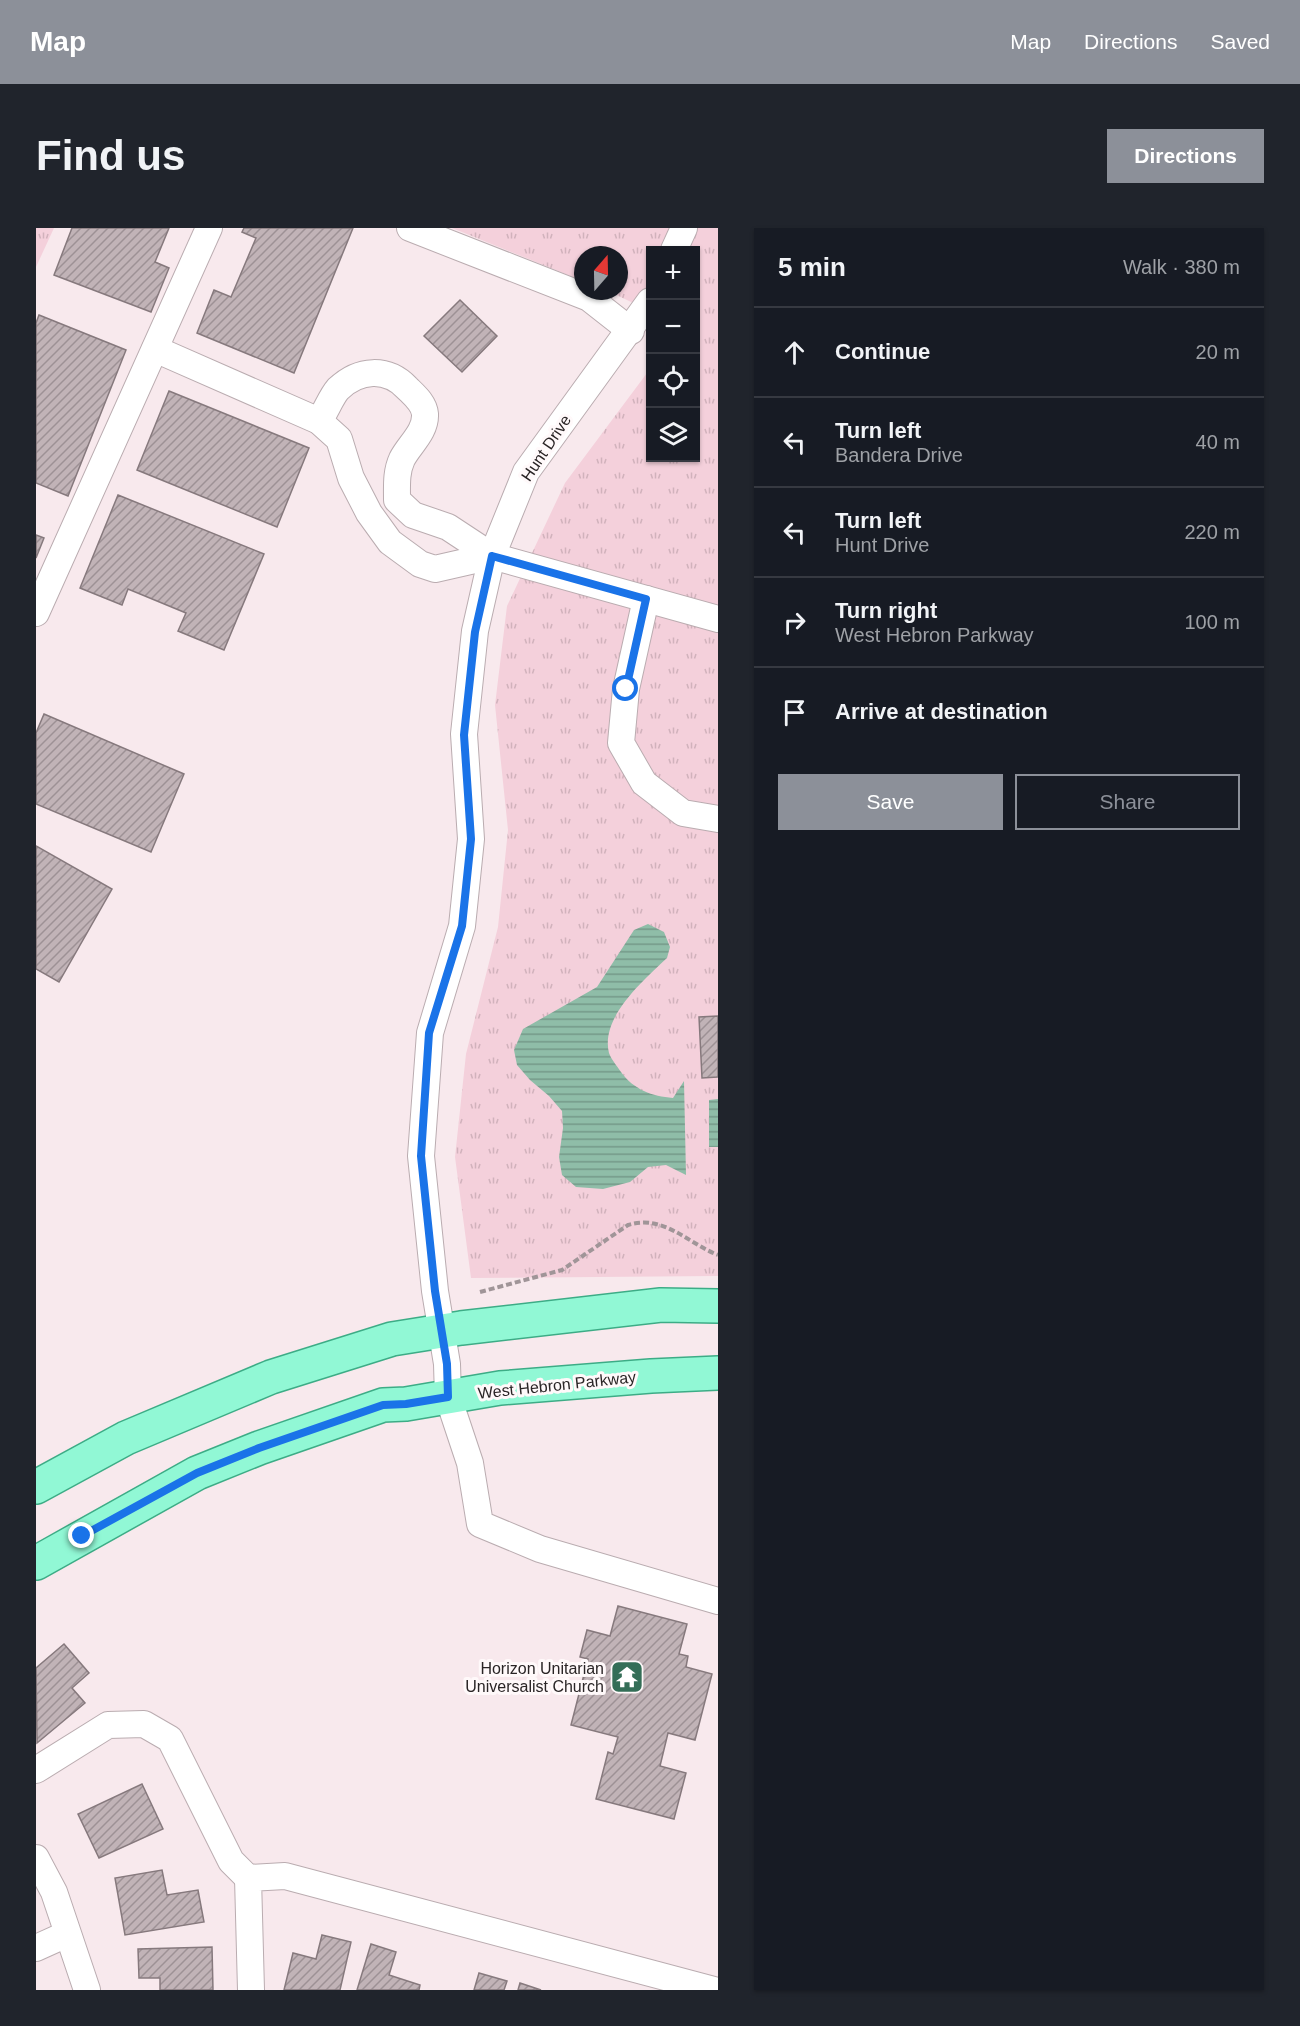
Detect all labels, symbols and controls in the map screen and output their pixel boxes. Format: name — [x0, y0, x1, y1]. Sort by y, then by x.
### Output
text: Map — [30, 26, 86, 57]
text: Map — [1010, 30, 1051, 53]
text: Directions — [1084, 30, 1177, 53]
text: Saved — [1210, 30, 1270, 53]
button: Directions — [1107, 129, 1264, 183]
text: Find us — [36, 132, 185, 179]
north arrow — [574, 246, 628, 300]
map controls — [646, 246, 700, 462]
button: + — [646, 246, 700, 300]
text: 5 min — [778, 252, 846, 282]
text: Walk · 380 m — [1123, 256, 1240, 278]
button: − — [646, 300, 700, 354]
icon: ahead — [778, 336, 811, 369]
text: Continue — [835, 339, 930, 364]
text: 20 m — [1196, 341, 1240, 363]
button: locate — [646, 354, 700, 408]
button: layers — [646, 408, 700, 462]
street label: Hunt Drive — [518, 412, 574, 484]
text: Turn left — [835, 418, 921, 443]
icon: left — [778, 426, 811, 459]
text: 40 m — [1196, 431, 1240, 453]
text: Bandera Drive — [835, 444, 963, 466]
text: Turn left — [835, 508, 921, 533]
icon: left — [778, 516, 811, 549]
text: 220 m — [1184, 521, 1240, 543]
text: Hunt Drive — [835, 534, 929, 556]
text: Turn right — [835, 598, 937, 623]
icon: right — [778, 606, 811, 639]
text: 100 m — [1184, 611, 1240, 633]
text: West Hebron Parkway — [835, 624, 1034, 646]
route start — [612, 675, 638, 701]
icon: arrive — [778, 696, 811, 729]
text: Arrive at destination — [835, 699, 1048, 724]
button: Save — [778, 774, 1003, 830]
button: Share — [1015, 774, 1240, 830]
street label: West Hebron Parkway — [477, 1368, 637, 1402]
route end — [68, 1522, 94, 1548]
temple icon: Horizon Unitarian Universalist Church — [609, 1659, 645, 1695]
place label: Horizon Unitarian Universalist Church — [465, 1660, 604, 1695]

